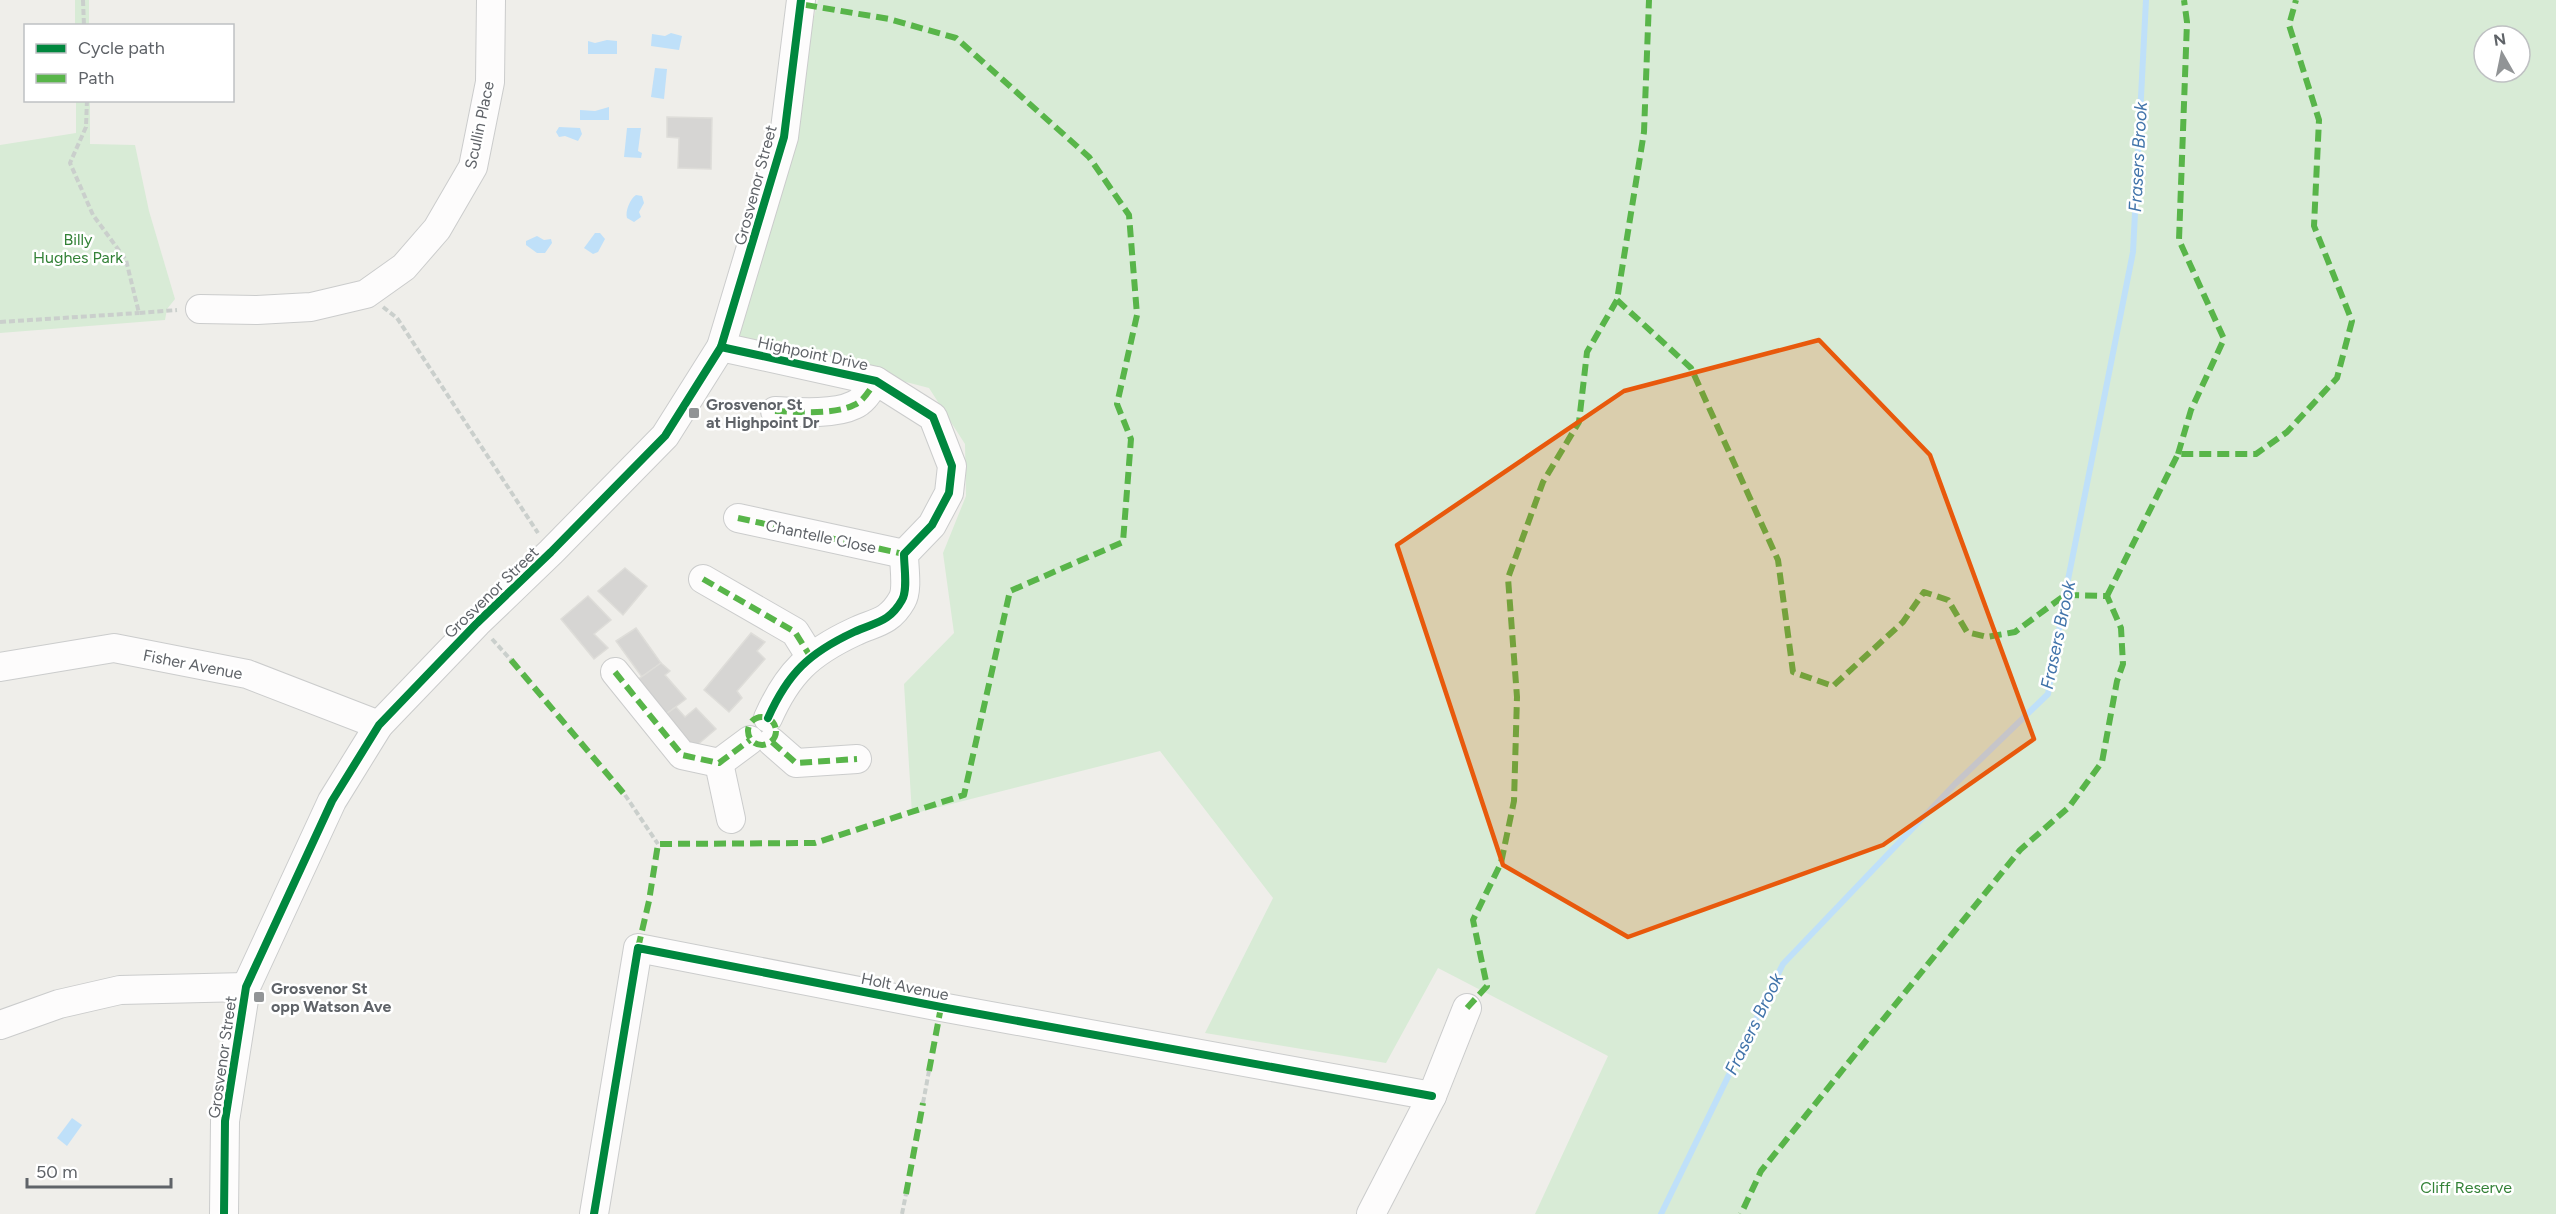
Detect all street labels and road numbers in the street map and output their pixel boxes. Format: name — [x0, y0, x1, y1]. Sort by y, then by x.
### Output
street label: Scullin Place — [461, 79, 498, 171]
street label: Grosvenor Street — [730, 123, 781, 247]
street label: Highpoint Drive — [756, 333, 870, 375]
street label: Chantelle Close — [764, 515, 878, 558]
street label: Grosvenor Street — [440, 543, 542, 642]
street label: Fisher Avenue — [142, 646, 245, 683]
street label: Holt Avenue — [859, 969, 951, 1004]
street label: Grosvenor Street — [204, 995, 240, 1120]

